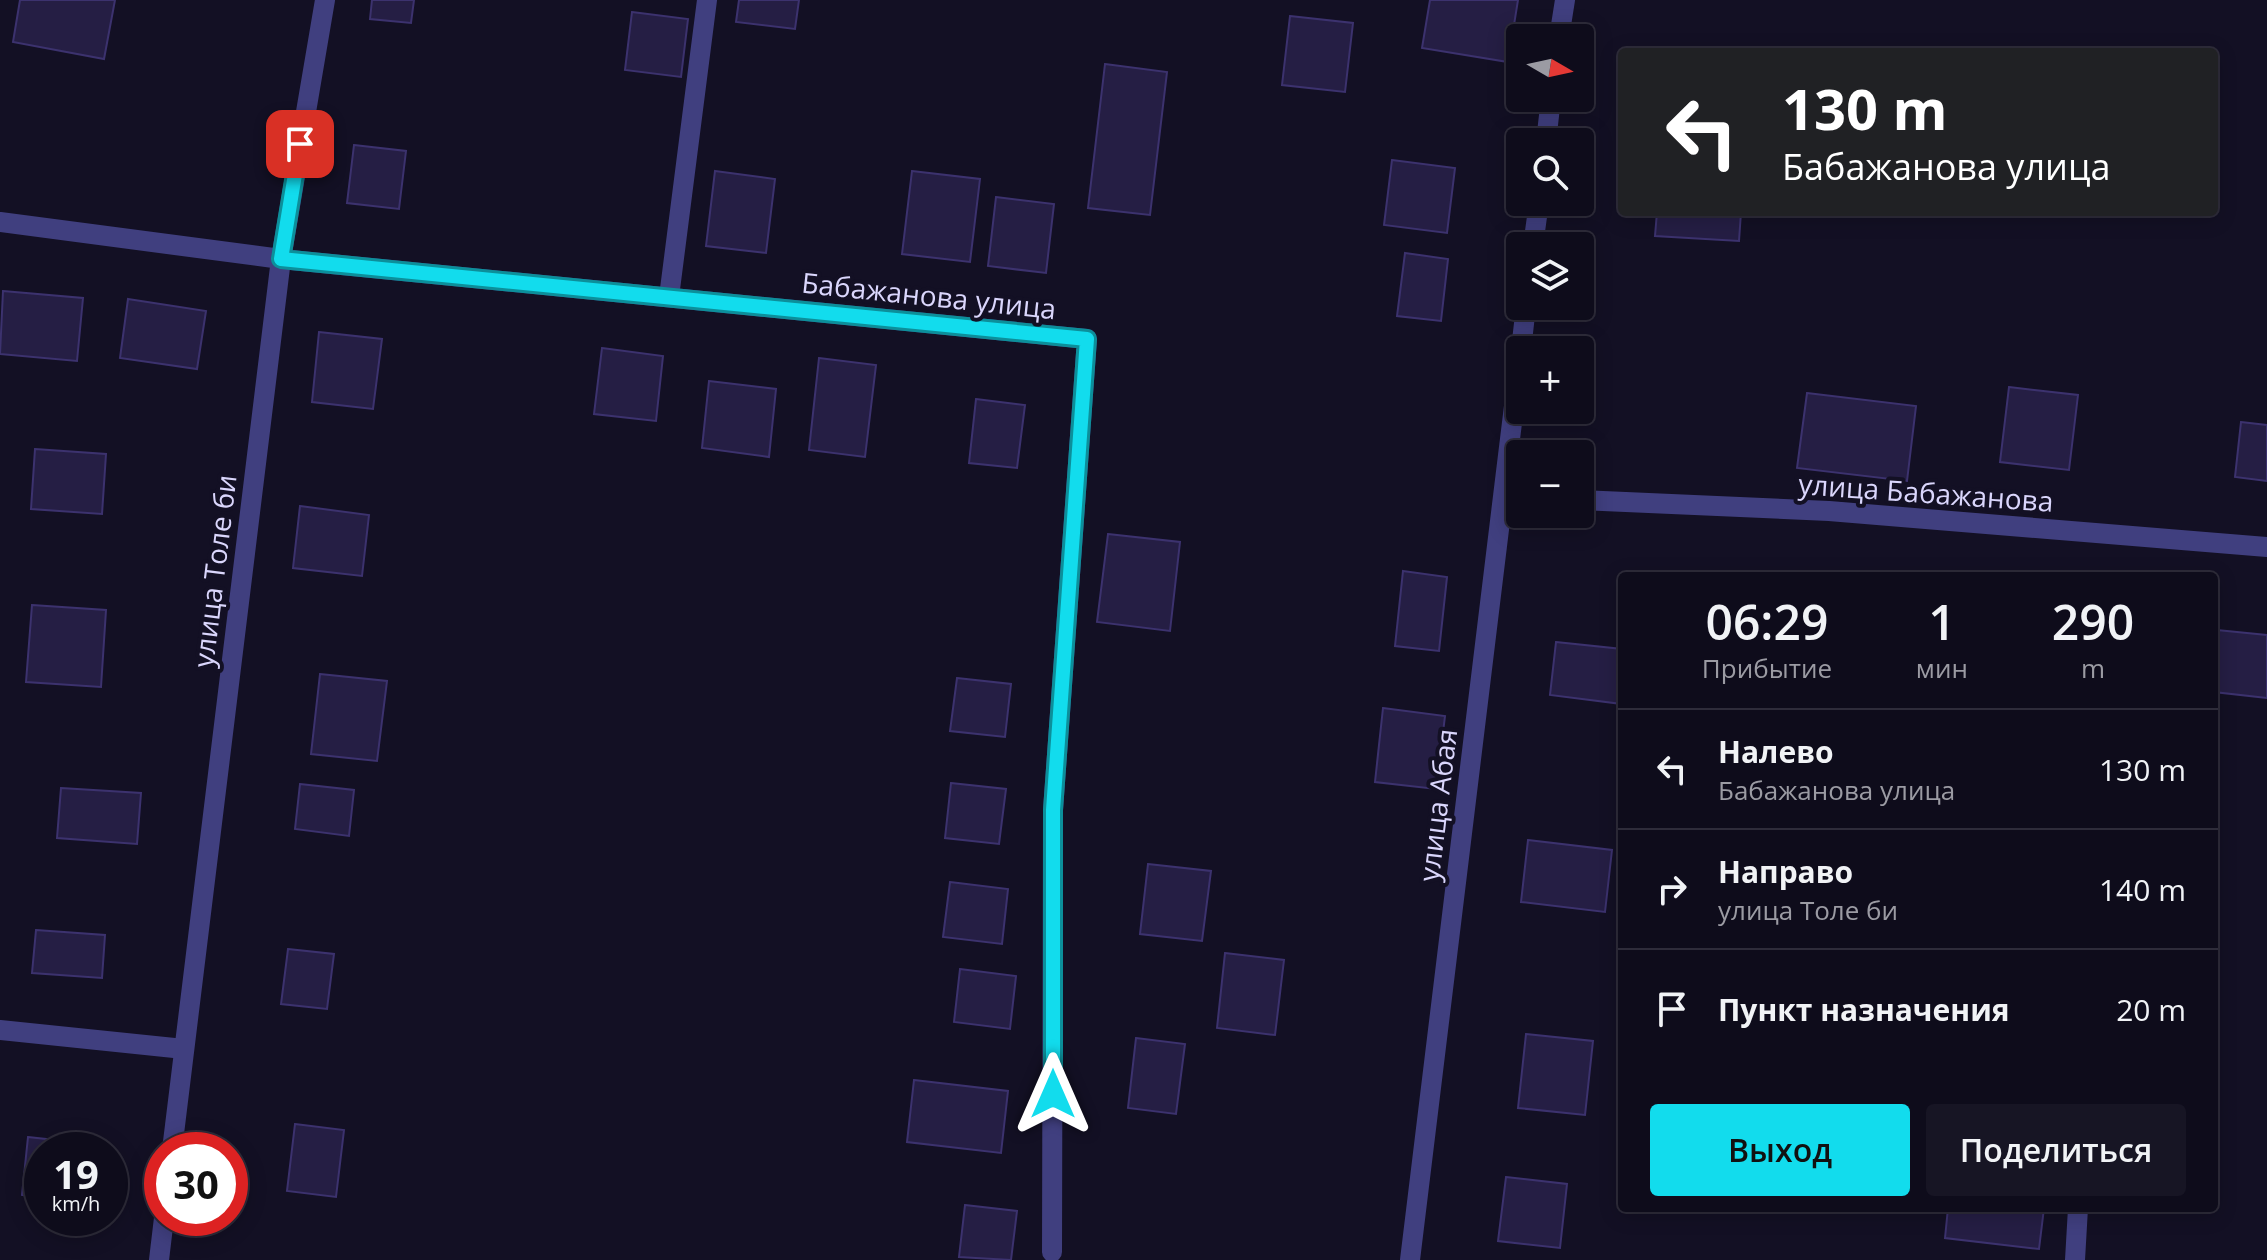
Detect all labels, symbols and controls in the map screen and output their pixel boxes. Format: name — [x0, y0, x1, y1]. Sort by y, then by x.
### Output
north arrow — [1506, 24, 1594, 112]
map controls — [1506, 24, 1594, 528]
text: 130 m — [1782, 70, 1948, 146]
icon: left — [1650, 80, 1754, 184]
pin — [266, 110, 334, 178]
icon: arrive — [278, 122, 322, 166]
button: search — [1506, 128, 1594, 216]
text: Бабажанова улица — [1782, 142, 2110, 191]
button: layers — [1506, 232, 1594, 320]
street label: Бабажанова улица — [800, 263, 1058, 327]
button: + — [1506, 336, 1594, 424]
button: − — [1506, 440, 1594, 528]
street label: улица Бабажанова — [1797, 464, 2055, 520]
street label: улица Толе би — [183, 472, 245, 670]
text: 06:29 — [1705, 589, 1828, 654]
text: 1 — [1928, 589, 1956, 654]
text: 290 — [2052, 589, 2134, 654]
text: Прибытие — [1702, 650, 1832, 686]
text: мин — [1916, 650, 1968, 686]
text: m — [2081, 650, 2105, 686]
street label: улица Абая — [1409, 726, 1465, 884]
text: Налево — [1718, 731, 1834, 772]
icon: left — [1650, 747, 1694, 791]
text: 130 m — [2099, 749, 2186, 790]
text: Бабажанова улица — [1718, 772, 1955, 808]
text: Направо — [1718, 851, 1853, 892]
icon: right — [1650, 867, 1694, 911]
text: 140 m — [2099, 869, 2186, 910]
text: улица Толе би — [1718, 892, 1898, 928]
icon: arrive — [1650, 987, 1694, 1031]
text: Пункт назначения — [1718, 989, 2010, 1030]
text: 20 m — [2116, 989, 2186, 1030]
position arrow — [1011, 1052, 1095, 1136]
button: Выход — [1650, 1104, 1910, 1196]
button: Поделиться — [1926, 1104, 2186, 1196]
speed limit sign: 30 — [144, 1132, 248, 1236]
text: 19 — [53, 1146, 99, 1201]
text: km/h — [52, 1190, 100, 1217]

